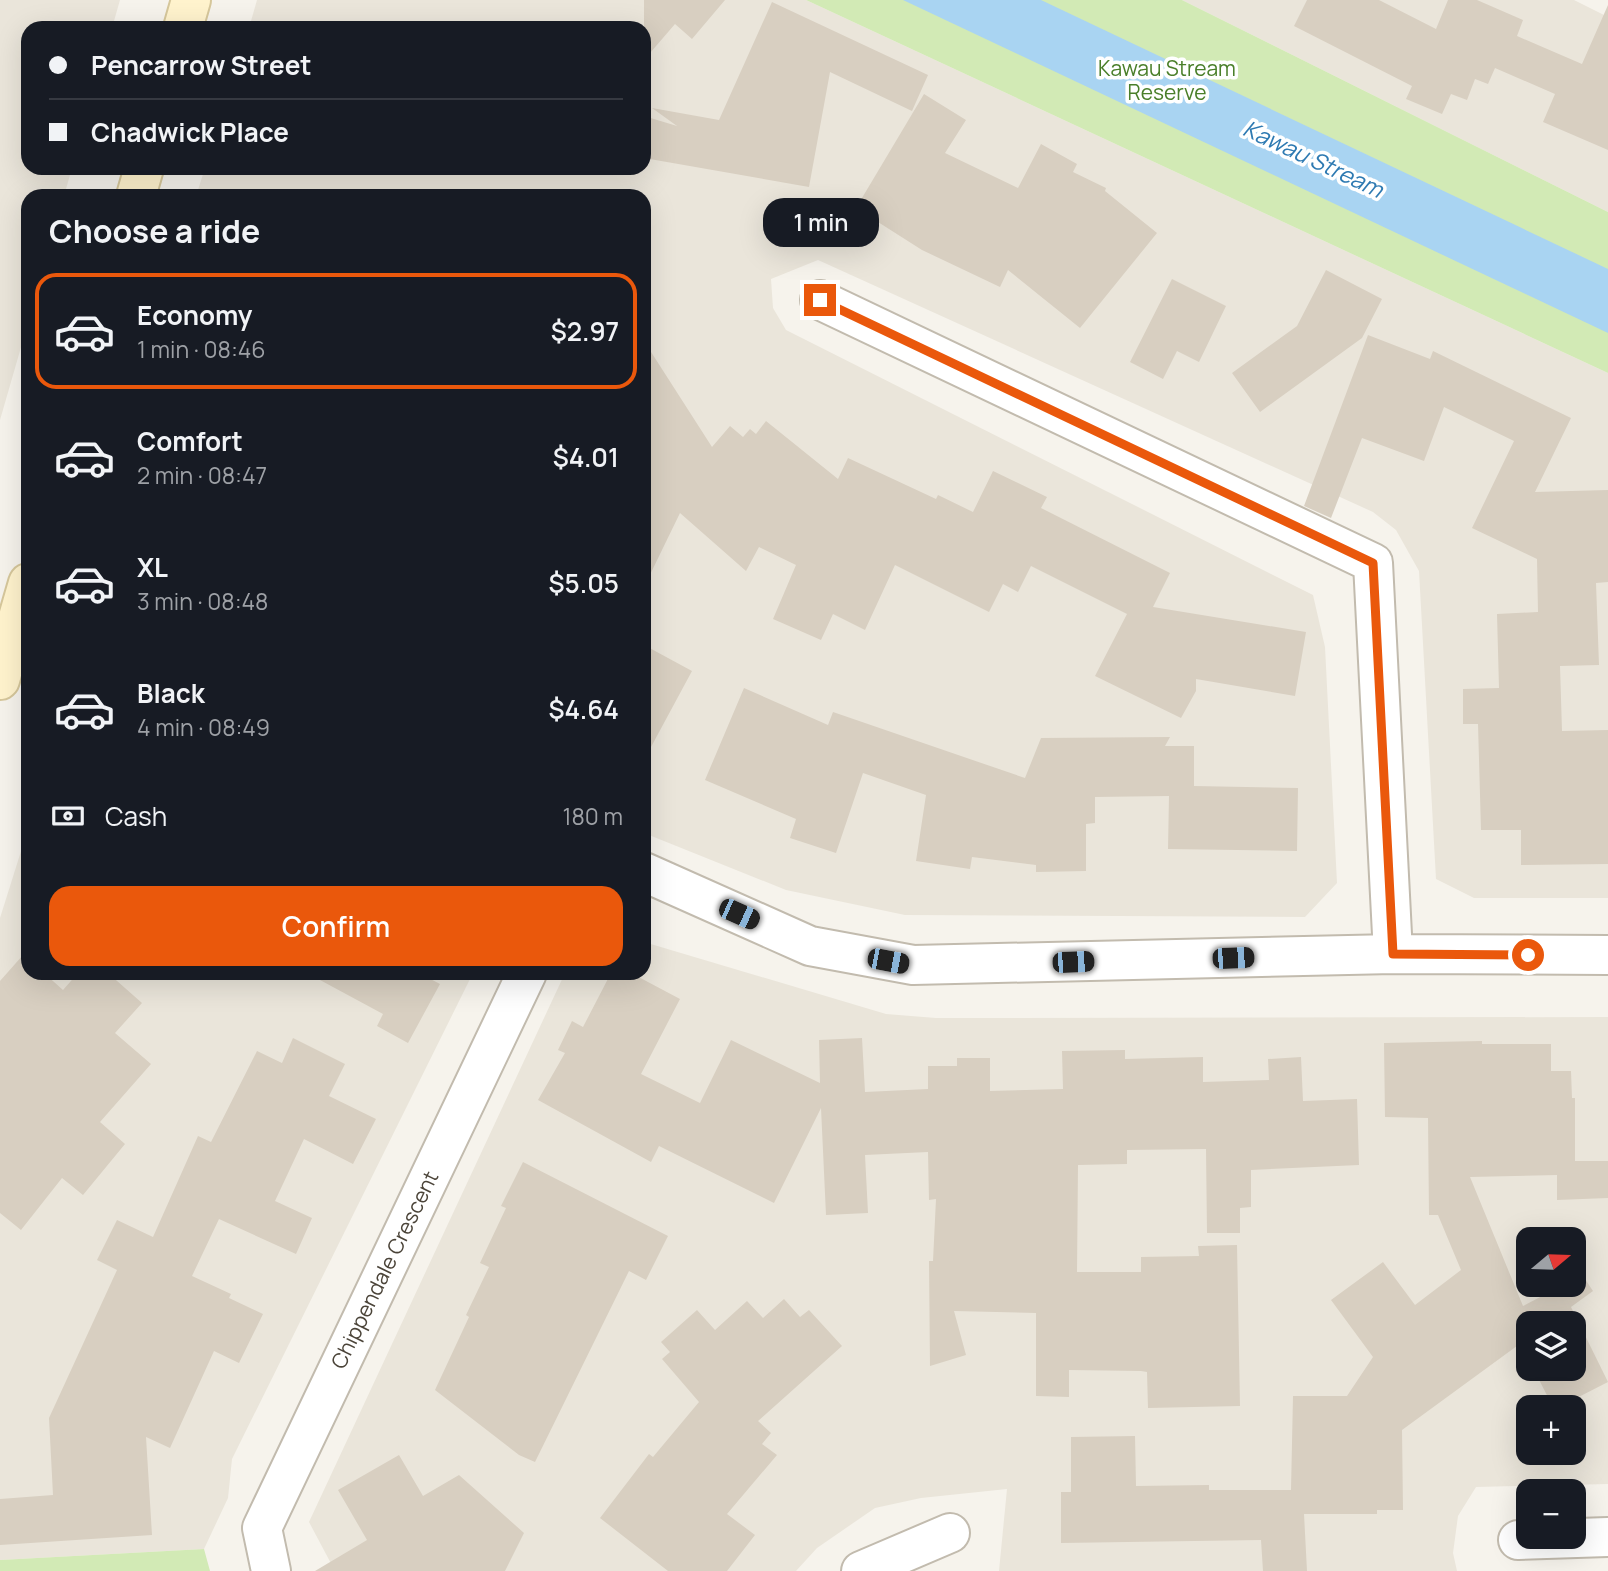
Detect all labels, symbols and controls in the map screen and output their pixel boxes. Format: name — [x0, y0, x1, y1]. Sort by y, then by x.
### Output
text: Pencarrow Street — [91, 47, 312, 83]
park label: Kawau Stream Reserve — [1098, 54, 1236, 106]
water label: Kawau Stream — [1238, 112, 1390, 205]
text: Chadwick Place — [91, 114, 289, 150]
callout: 1 min — [762, 198, 878, 247]
text: 1 min — [794, 206, 848, 238]
text: Choose a ride — [49, 209, 260, 253]
route end — [804, 284, 836, 316]
text: Economy — [137, 297, 252, 333]
icon: car — [53, 300, 116, 363]
text: $2.97 — [551, 313, 619, 349]
text: 1 min · 08:46 — [137, 333, 266, 365]
text: Comfort — [137, 423, 243, 459]
icon: car — [53, 426, 116, 489]
text: $4.01 — [553, 439, 619, 475]
text: 2 min · 08:47 — [137, 459, 267, 491]
text: XL — [137, 549, 168, 585]
icon: car — [53, 552, 116, 615]
text: $5.05 — [549, 565, 619, 601]
text: 3 min · 08:48 — [137, 585, 268, 617]
text: Black — [137, 675, 205, 711]
icon: car — [53, 678, 116, 741]
text: $4.64 — [549, 691, 619, 727]
text: 4 min · 08:49 — [137, 711, 270, 743]
icon: cash — [49, 797, 87, 835]
text: Cash — [105, 798, 167, 834]
text: 180 m — [563, 800, 623, 832]
button: Confirm — [49, 886, 623, 966]
car — [716, 896, 763, 932]
route start — [1512, 939, 1544, 971]
car — [866, 947, 911, 975]
car — [1212, 947, 1255, 969]
car — [1052, 951, 1095, 973]
street label: Chippendale Crescent — [324, 1166, 444, 1373]
north arrow — [1516, 1227, 1586, 1297]
map controls — [1516, 1227, 1586, 1549]
button: layers — [1516, 1311, 1586, 1381]
button: + — [1516, 1395, 1586, 1465]
button: − — [1516, 1479, 1586, 1549]

